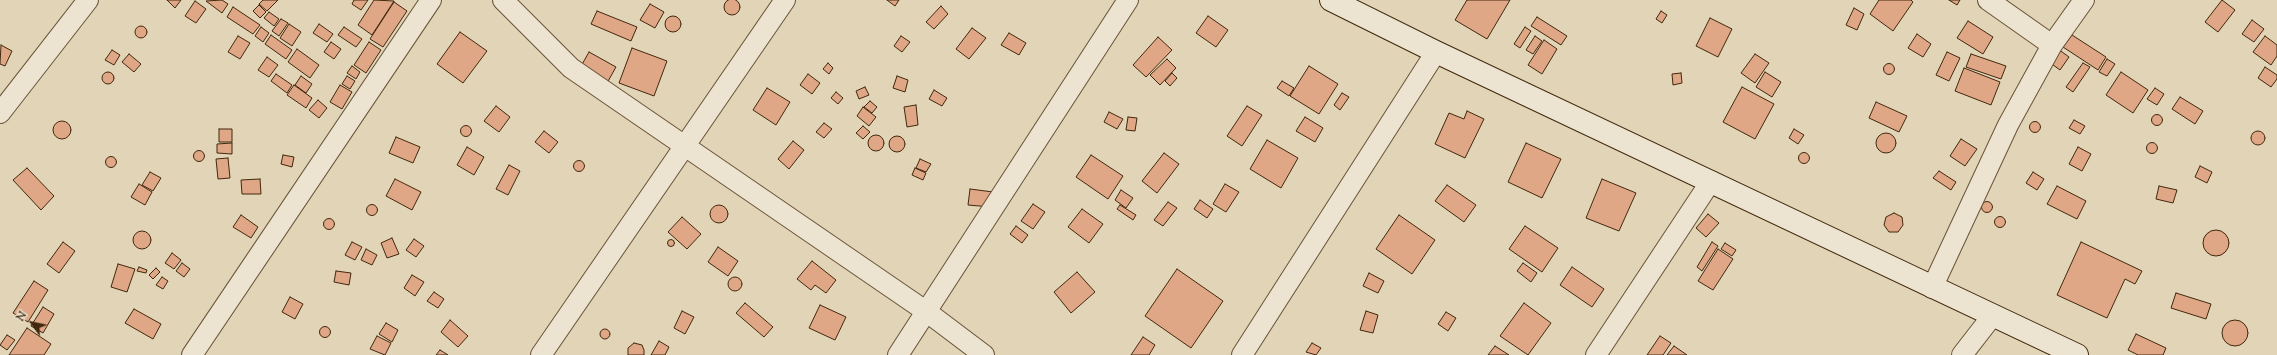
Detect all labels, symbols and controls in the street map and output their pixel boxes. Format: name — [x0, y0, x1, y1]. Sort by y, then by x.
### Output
north arrow — [12, 303, 52, 343]
text: N — [13, 308, 31, 325]

